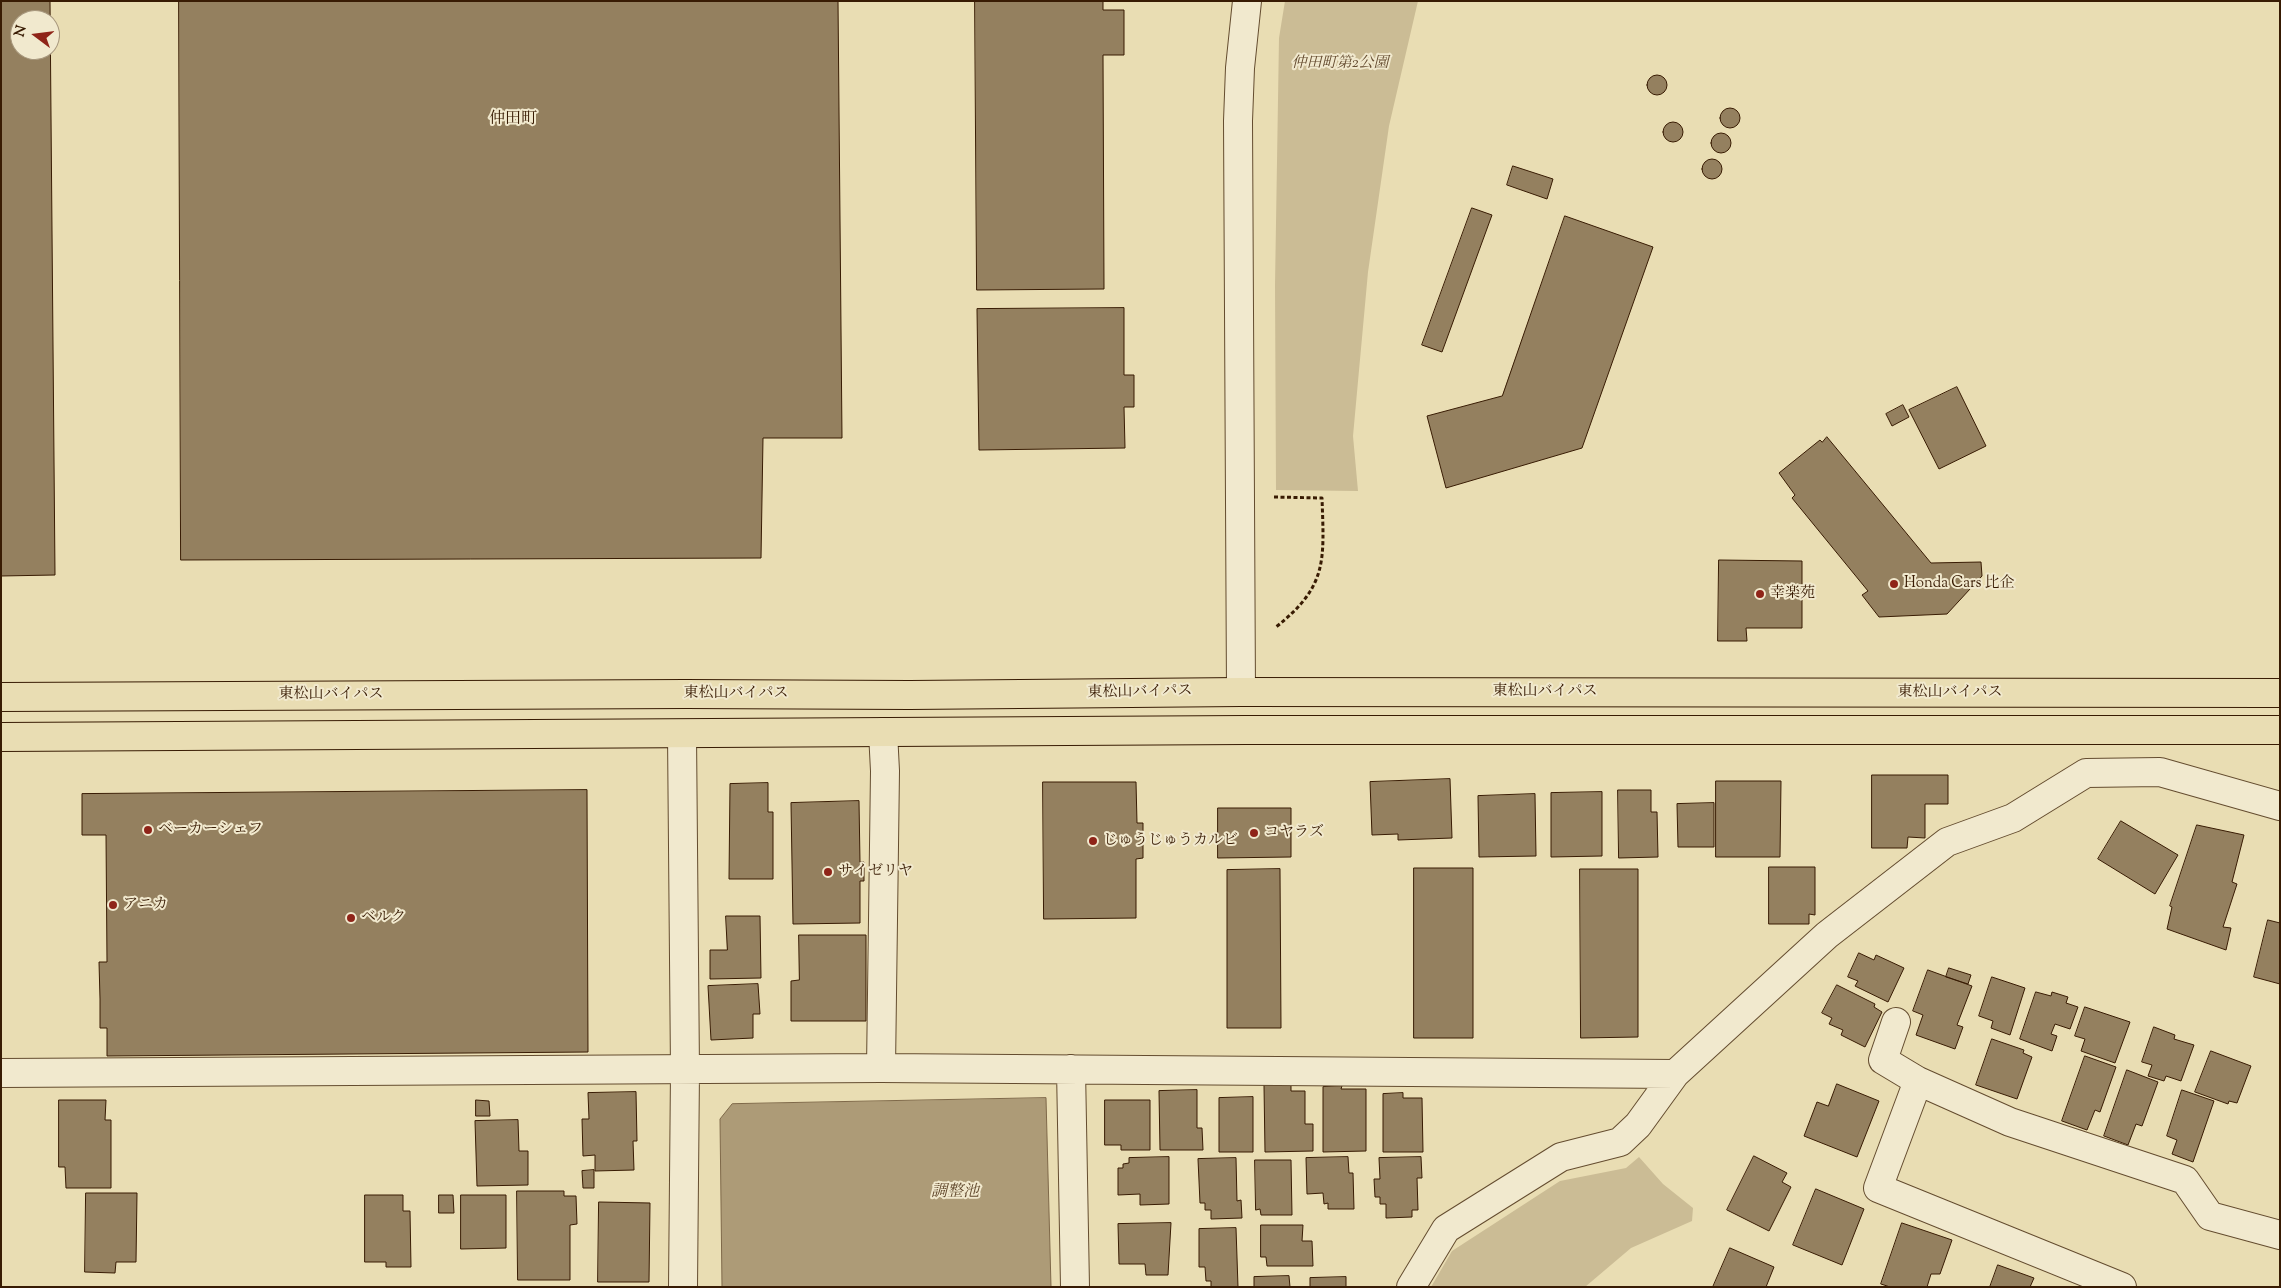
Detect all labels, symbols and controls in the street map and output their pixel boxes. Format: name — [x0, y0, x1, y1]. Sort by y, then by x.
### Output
north arrow — [10, 10, 60, 60]
text: N — [10, 23, 33, 39]
park label: 仲田町第2公園 — [1292, 55, 1388, 73]
district label: 仲田町 — [489, 110, 537, 130]
place label: Honda Cars 比企 — [1904, 575, 2015, 593]
marker: Honda Cars 比企 — [1888, 578, 1900, 590]
place label: 幸楽苑 — [1770, 585, 1815, 603]
marker: 幸楽苑 — [1754, 588, 1766, 600]
street label: 東松山バイパス — [1087, 683, 1193, 703]
street label: 東松山バイパス — [1493, 683, 1597, 701]
street label: 東松山バイパス — [1898, 684, 2002, 702]
street label: 東松山バイパス — [684, 685, 788, 703]
street label: 東松山バイパス — [279, 686, 383, 704]
place label: ベーカーシェフ — [158, 821, 263, 839]
marker: ベーカーシェフ — [142, 824, 154, 836]
place label: コヤラズ — [1264, 824, 1324, 842]
marker: コヤラズ — [1248, 827, 1260, 839]
place label: じゅうじゅうカルビ — [1103, 832, 1238, 850]
marker: じゅうじゅうカルビ — [1087, 835, 1099, 847]
place label: サイゼリヤ — [838, 863, 913, 881]
marker: サイゼリヤ — [822, 866, 834, 878]
place label: アニカ — [123, 896, 168, 914]
marker: アニカ — [107, 899, 119, 911]
place label: ベルク — [361, 909, 406, 927]
marker: ベルク — [345, 912, 357, 924]
water label: 調整池 — [931, 1183, 979, 1203]

